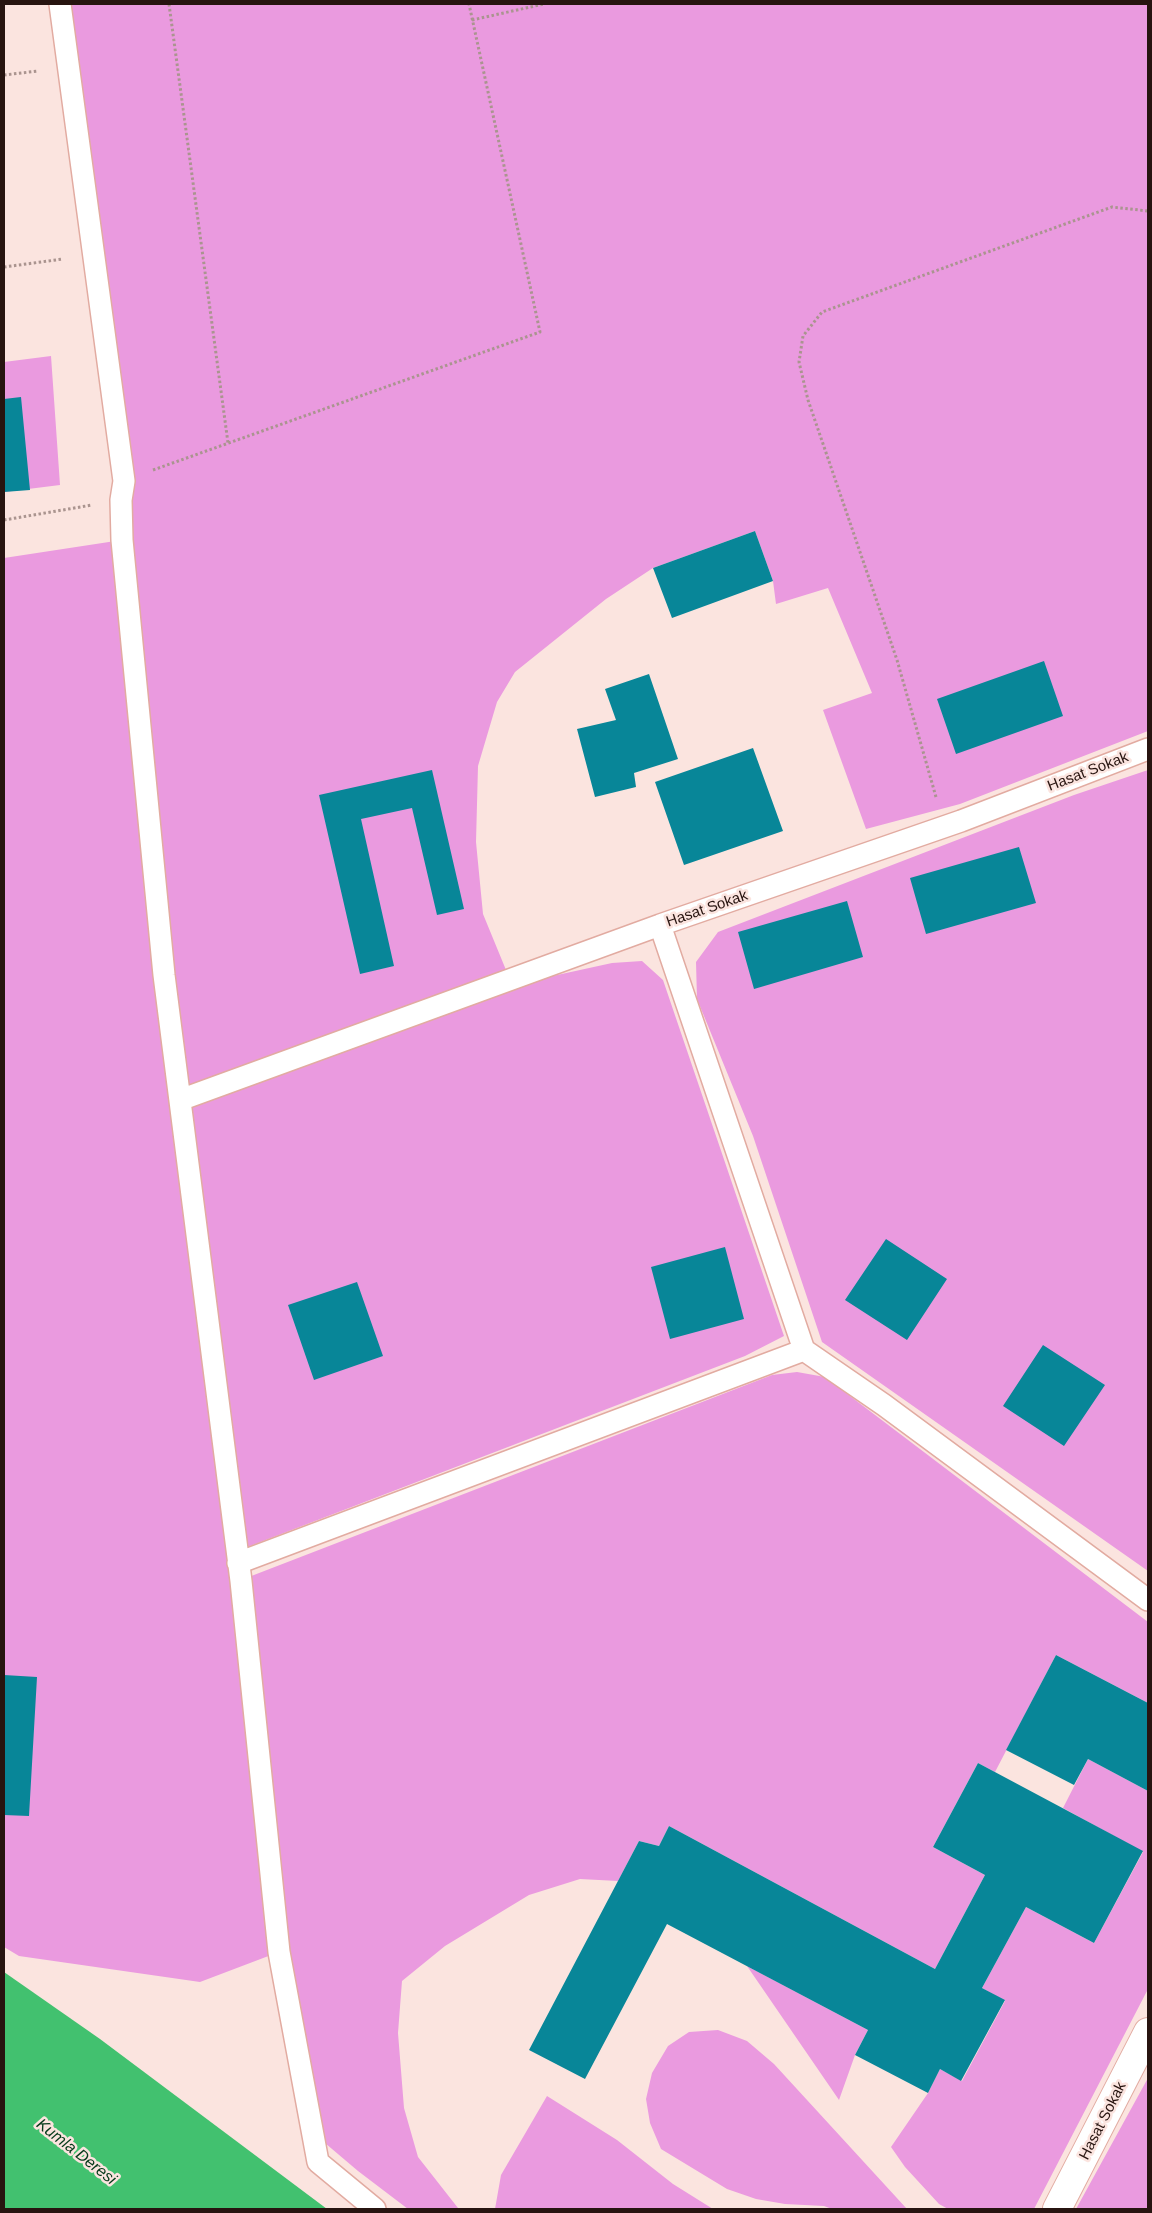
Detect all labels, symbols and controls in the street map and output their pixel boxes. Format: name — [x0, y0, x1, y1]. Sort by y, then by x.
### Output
street label: Hasat Sokak — [1045, 748, 1131, 796]
street label: Hasat Sokak — [664, 887, 750, 931]
street label: Hasat Sokak — [1076, 2079, 1130, 2163]
water label: Kumla Deresi — [32, 2115, 120, 2189]

